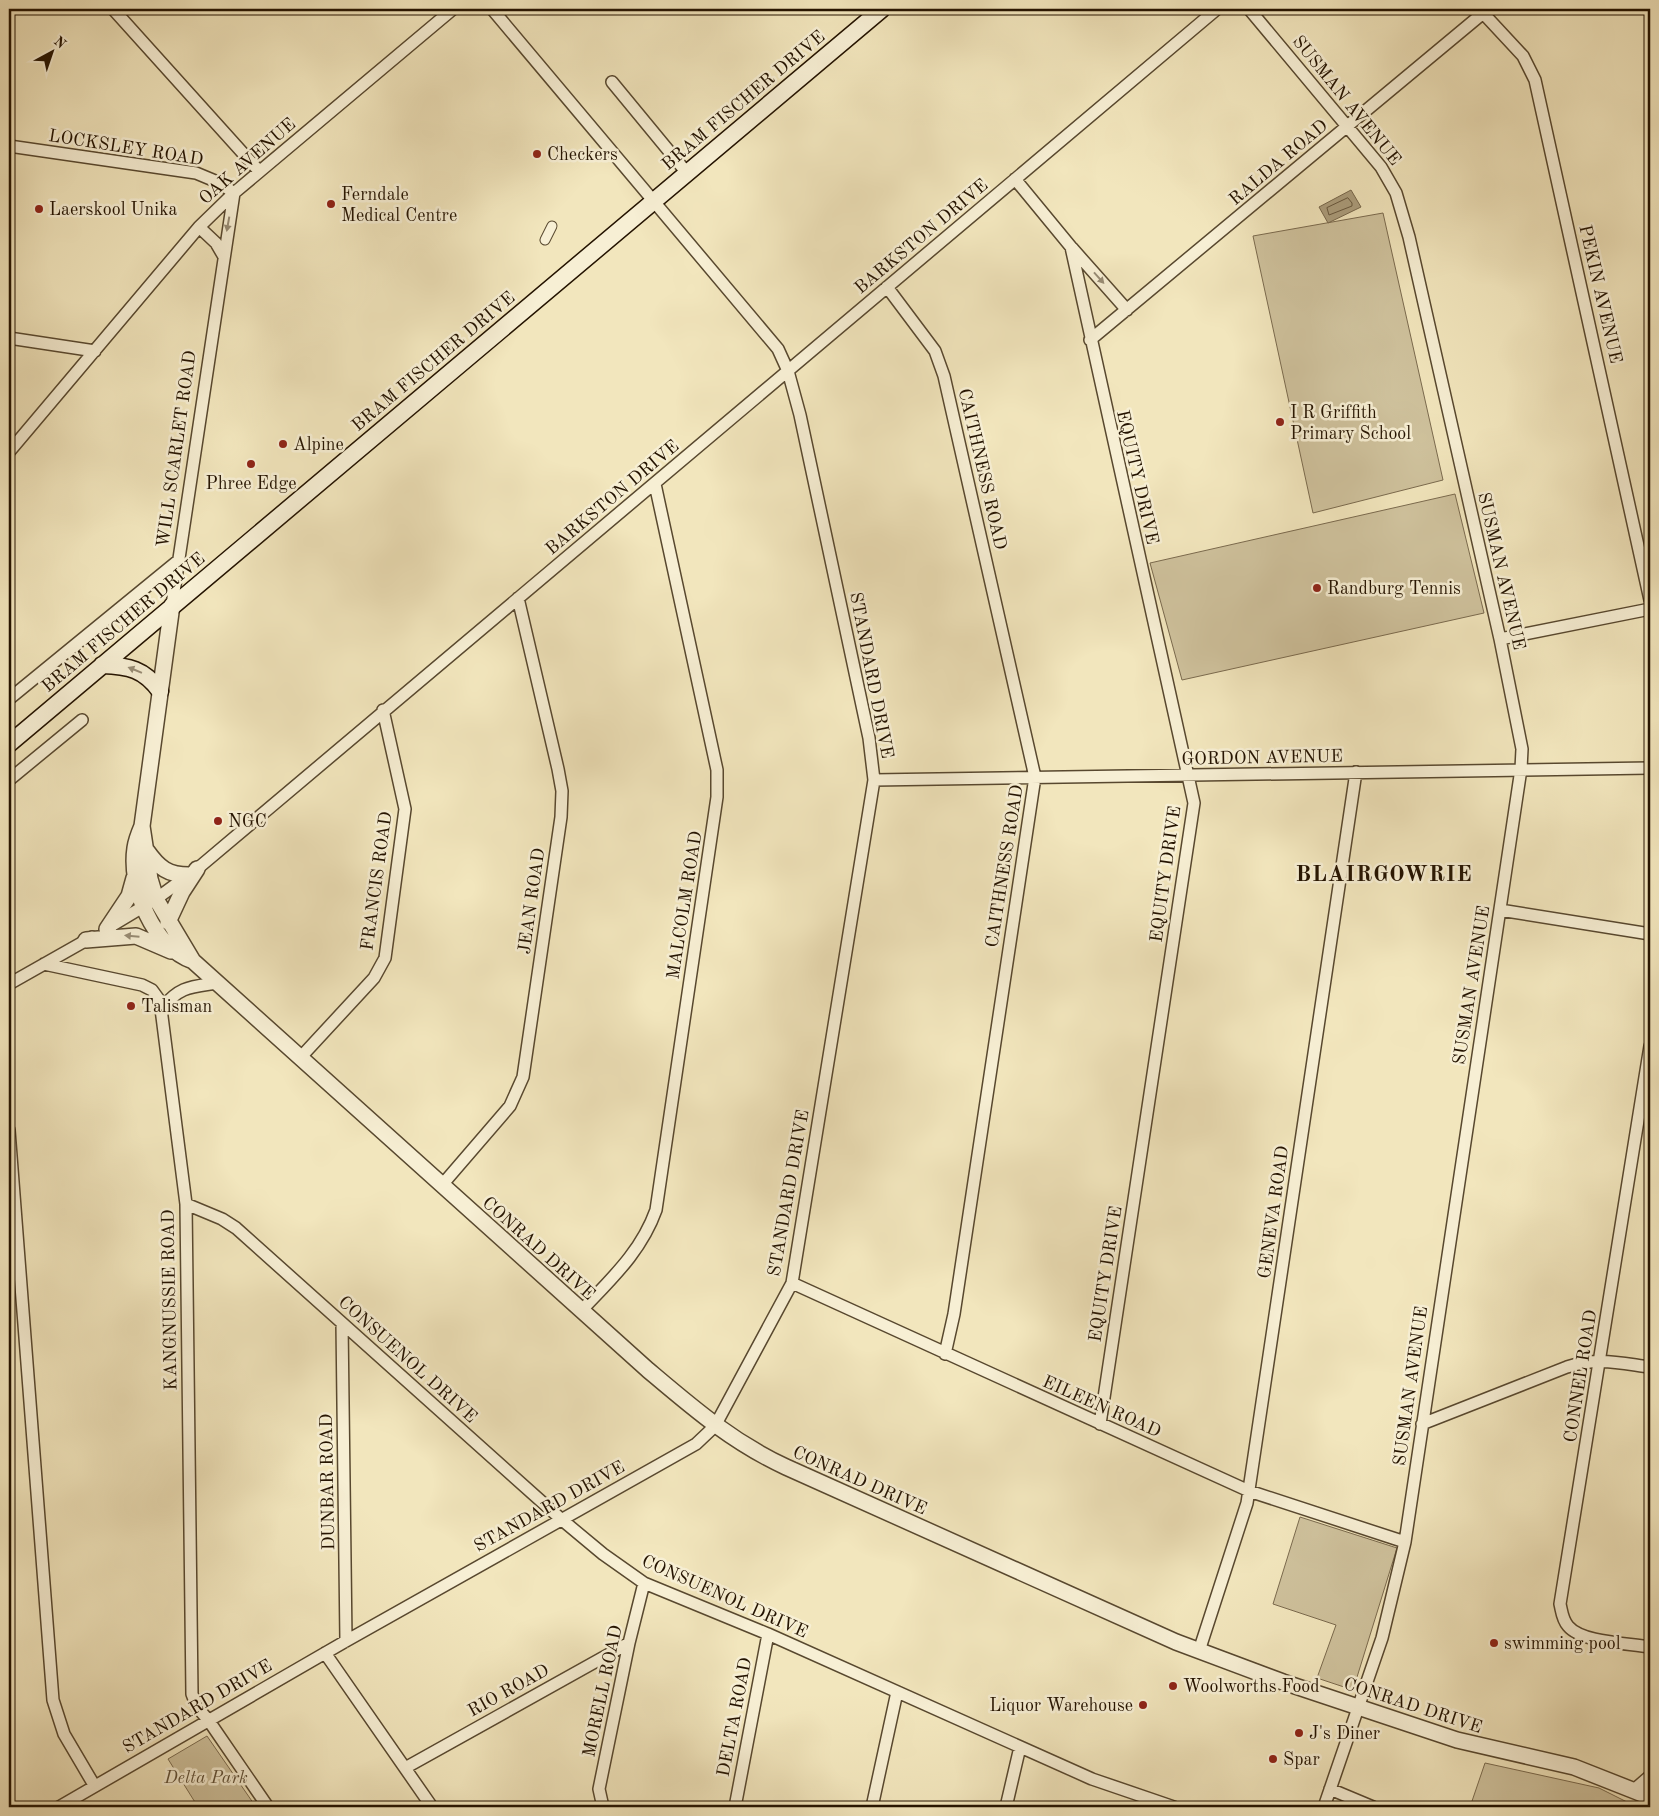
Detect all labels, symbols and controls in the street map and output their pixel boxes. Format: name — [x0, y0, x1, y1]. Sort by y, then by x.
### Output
street label: BRAM FISCHER DRIVE — [659, 27, 829, 174]
north arrow — [28, 28, 78, 78]
street label: SUSMAN AVENUE — [1289, 32, 1404, 169]
text: N — [51, 34, 69, 52]
street label: OAK AVENUE — [196, 115, 299, 208]
street label: RALDA ROAD — [1226, 116, 1331, 209]
street label: LOCKSLEY ROAD — [47, 127, 204, 169]
place label: Checkers — [547, 146, 618, 164]
marker: Checkers — [531, 148, 543, 160]
street label: BARKSTON DRIVE — [852, 176, 992, 298]
place label: Ferndale Medical Centre — [341, 186, 457, 225]
marker: Ferndale Medical Centre — [325, 198, 337, 210]
place label: Laerskool Unika — [49, 201, 178, 219]
marker: Laerskool Unika — [33, 203, 45, 215]
one-way arrow — [224, 216, 232, 232]
street label: PEKIN AVENUE — [1575, 223, 1625, 365]
one-way arrow — [1093, 272, 1105, 284]
street label: BRAM FISCHER DRIVE — [349, 288, 519, 435]
street label: WILL SCARLET ROAD — [154, 349, 200, 549]
street label: CAITHNESS ROAD — [955, 387, 1009, 552]
place label: I R Griffith Primary School — [1290, 404, 1411, 443]
street label: EQUITY DRIVE — [1113, 408, 1161, 546]
marker: I R Griffith Primary School — [1274, 416, 1286, 428]
place label: Alpine — [293, 436, 344, 454]
street label: BARKSTON DRIVE — [543, 437, 683, 559]
marker: Alpine — [277, 438, 289, 450]
marker: Phree Edge — [245, 458, 257, 470]
place label: Phree Edge — [206, 475, 296, 493]
street label: SUSMAN AVENUE — [1474, 491, 1528, 652]
street label: BRAM FISCHER DRIVE — [39, 549, 209, 696]
place label: Randburg Tennis — [1327, 580, 1461, 598]
marker: Randburg Tennis — [1311, 582, 1323, 594]
street label: STANDARD DRIVE — [846, 590, 896, 760]
one-way arrow — [127, 666, 142, 674]
street label: GORDON AVENUE — [1181, 748, 1343, 768]
street label: CAITHNESS ROAD — [983, 783, 1027, 949]
street label: EQUITY DRIVE — [1148, 805, 1184, 943]
street label: FRANCIS ROAD — [358, 810, 396, 952]
place label: NGC — [228, 813, 267, 831]
marker: NGC — [212, 815, 224, 827]
street label: MALCOLM ROAD — [664, 830, 706, 981]
street label: JEAN ROAD — [516, 847, 548, 955]
district label: BLAIRGOWRIE — [1295, 864, 1473, 886]
street label: SUSMAN AVENUE — [1450, 904, 1493, 1066]
one-way arrow — [124, 932, 140, 940]
place label: Talisman — [141, 998, 213, 1016]
marker: Talisman — [125, 1000, 137, 1012]
street label: STANDARD DRIVE — [765, 1108, 813, 1278]
street label: GENEVA ROAD — [1256, 1145, 1292, 1280]
street label: CONRAD DRIVE — [479, 1194, 598, 1304]
street label: EQUITY DRIVE — [1086, 1205, 1126, 1343]
street label: KANGNUSSIE ROAD — [159, 1209, 181, 1391]
street label: CONSUENOL DRIVE — [335, 1293, 480, 1427]
street label: SUSMAN AVENUE — [1391, 1305, 1431, 1467]
street label: CONNEL ROAD — [1562, 1309, 1600, 1444]
street label: EILEEN ROAD — [1040, 1373, 1163, 1441]
street label: DUNBAR ROAD — [318, 1413, 338, 1550]
street label: CONRAD DRIVE — [790, 1443, 929, 1519]
street label: STANDARD DRIVE — [471, 1458, 628, 1556]
street label: CONSUENOL DRIVE — [639, 1552, 810, 1642]
street label: MORELL ROAD — [580, 1624, 626, 1759]
place label: swimming pool — [1504, 1635, 1621, 1653]
marker: swimming pool — [1488, 1637, 1500, 1649]
street label: DELTA ROAD — [715, 1656, 755, 1778]
street label: STANDARD DRIVE — [120, 1657, 275, 1757]
street label: RIO ROAD — [465, 1661, 552, 1721]
street label: CONRAD DRIVE — [1341, 1675, 1484, 1737]
place label: Woolworths Food — [1183, 1678, 1320, 1696]
marker: Woolworths Food — [1167, 1680, 1179, 1692]
place label: Liquor Warehouse — [989, 1697, 1133, 1715]
marker: Liquor Warehouse — [1137, 1699, 1149, 1711]
place label: J's Diner — [1309, 1725, 1381, 1743]
marker: J's Diner — [1293, 1727, 1305, 1739]
place label: Spar — [1283, 1751, 1320, 1769]
marker: Spar — [1267, 1753, 1279, 1765]
park label: Delta Park — [163, 1769, 248, 1787]

